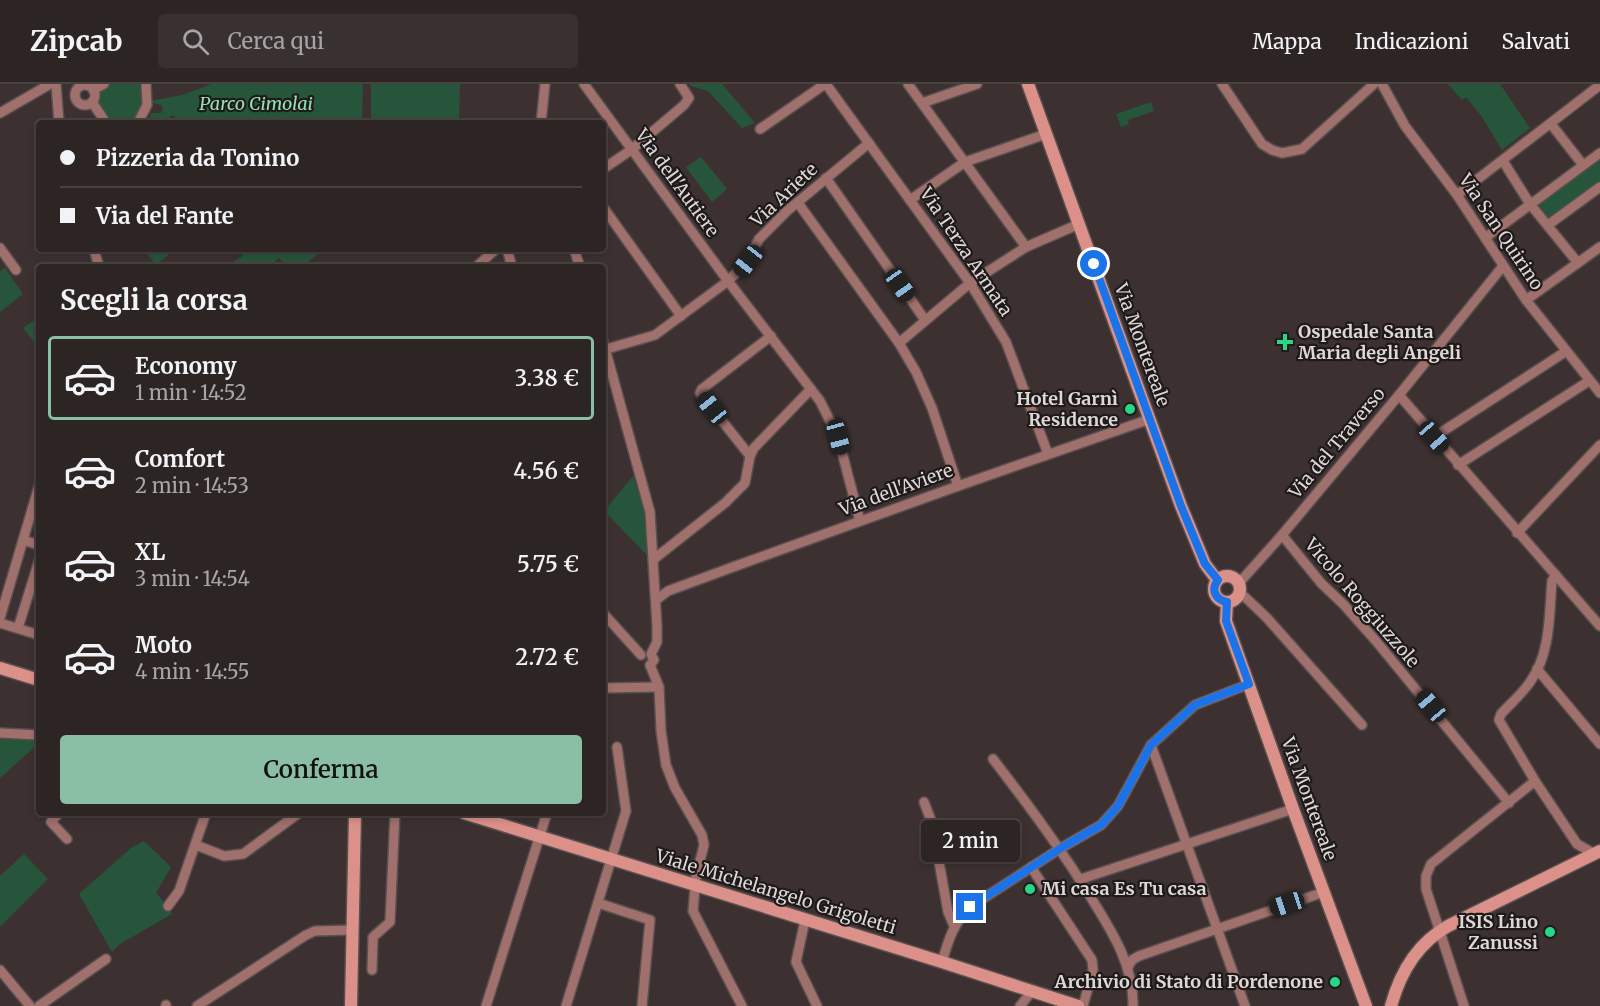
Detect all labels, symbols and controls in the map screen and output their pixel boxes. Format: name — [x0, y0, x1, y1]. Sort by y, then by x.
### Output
search box — [158, 14, 578, 68]
text: Zipcab — [30, 23, 122, 59]
icon: search — [179, 25, 212, 58]
text: Cerca qui — [227, 27, 324, 55]
text: Mappa — [1252, 28, 1322, 55]
text: Indicazioni — [1355, 28, 1468, 55]
text: Salvati — [1501, 28, 1570, 55]
park label: Parco Cimolai — [199, 92, 313, 115]
street label: Via dell'Autiere — [630, 123, 724, 241]
text: Pizzeria da Tonino — [96, 144, 299, 172]
street label: Via Ariete — [744, 158, 822, 232]
street label: Via San Quirino — [1454, 168, 1549, 294]
street label: Via Terza Armata — [914, 182, 1018, 321]
text: Via del Fante — [96, 202, 234, 230]
car — [730, 241, 766, 281]
route start — [1080, 250, 1107, 277]
car — [882, 265, 918, 305]
street label: Via Montereale — [1109, 279, 1175, 409]
text: Scegli la corsa — [60, 283, 248, 317]
place label: Ospedale Santa Maria degli Angeli — [1298, 320, 1461, 364]
marker: Ospedale Santa Maria degli Angeli — [1276, 333, 1294, 351]
icon: car — [63, 351, 117, 405]
text: Economy — [135, 352, 236, 380]
text: 3.38 € — [515, 364, 579, 392]
text: 1 min · 14:52 — [135, 380, 247, 405]
street label: Via del Traverso — [1283, 382, 1390, 504]
place label: Hotel Garnì Residence — [1016, 387, 1118, 431]
car — [694, 388, 730, 428]
marker: Hotel Garnì Residence — [1123, 402, 1137, 416]
car — [825, 417, 851, 457]
car — [1415, 418, 1453, 456]
icon: car — [63, 444, 117, 498]
text: Comfort — [135, 445, 225, 473]
text: 4.56 € — [513, 457, 579, 485]
street label: Via dell'Aviere — [835, 458, 956, 521]
text: 2 min · 14:53 — [135, 473, 249, 498]
street label: Vicolo Roggiuzzole — [1299, 532, 1425, 672]
icon: car — [63, 537, 117, 591]
text: XL — [135, 538, 165, 566]
text: 5.75 € — [517, 550, 579, 578]
text: 3 min · 14:54 — [135, 566, 250, 591]
icon: car — [63, 630, 117, 684]
text: Moto — [135, 631, 192, 659]
text: 2.72 € — [515, 643, 579, 671]
text: 4 min · 14:55 — [135, 659, 249, 684]
car — [1413, 686, 1449, 726]
street label: Via Montereale — [1276, 733, 1342, 863]
button: Conferma — [60, 735, 582, 804]
callout: 2 min — [920, 820, 1020, 862]
text: 2 min — [942, 828, 999, 853]
street label: Viale Michelangelo Grigoletti — [652, 844, 899, 939]
place label: Mi casa Es Tu casa — [1042, 877, 1207, 900]
marker: Mi casa Es Tu casa — [1023, 882, 1037, 896]
car — [1267, 890, 1307, 918]
route end — [956, 893, 983, 920]
place label: ISIS Lino Zanussi — [1458, 910, 1538, 954]
marker: ISIS Lino Zanussi — [1543, 925, 1557, 939]
place label: Archivio di Stato di Pordenone — [1054, 970, 1323, 993]
marker: Archivio di Stato di Pordenone — [1328, 975, 1342, 989]

